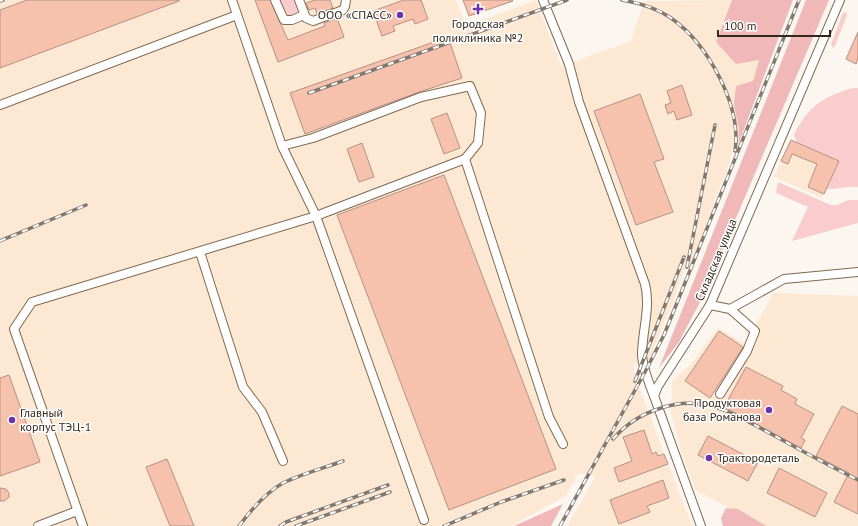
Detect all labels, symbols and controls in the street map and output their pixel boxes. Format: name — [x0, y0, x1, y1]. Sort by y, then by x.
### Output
marker: Городская поликлиника №2 — [472, 3, 484, 15]
place label: ООО «СПАСС» — [318, 7, 392, 22]
marker: ООО «СПАСС» — [395, 10, 405, 20]
scale bar — [718, 12, 830, 38]
place label: Городская поликлиника №2 — [433, 16, 523, 45]
text: 100 m — [724, 18, 757, 33]
street label: Складская улица — [691, 216, 740, 303]
place label: Продуктовая база Романова — [683, 395, 761, 424]
place label: Главный корпус ТЭЦ-1 — [20, 405, 91, 434]
marker: Продуктовая база Романова — [764, 405, 774, 415]
marker: Главный корпус ТЭЦ-1 — [7, 415, 17, 425]
place label: Трактородеталь — [717, 450, 800, 465]
marker: Трактородеталь — [704, 453, 714, 463]

